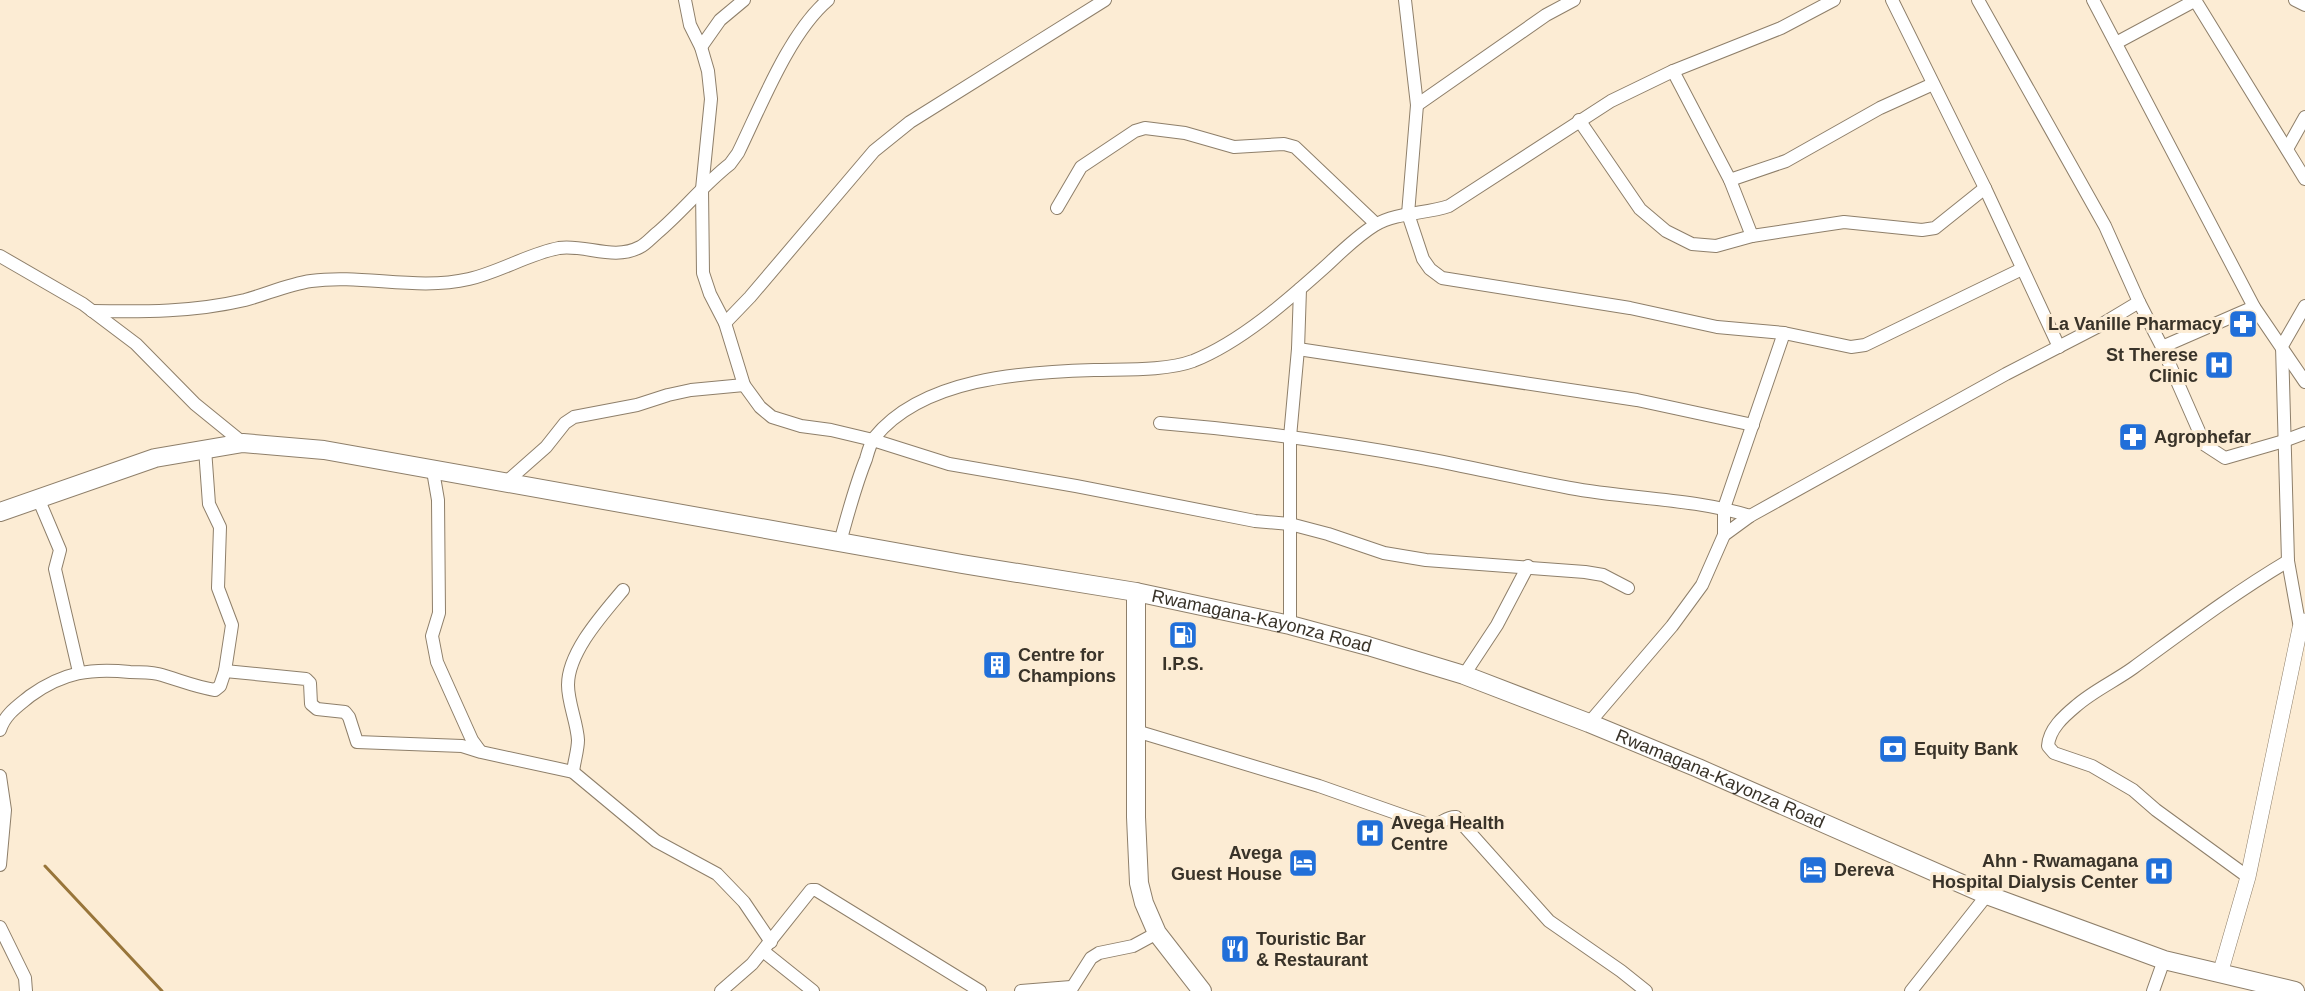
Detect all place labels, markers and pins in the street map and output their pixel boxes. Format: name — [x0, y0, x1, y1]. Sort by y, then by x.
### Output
pharmacy icon: La Vanille Pharmacy — [2227, 308, 2259, 340]
place label: La Vanille Pharmacy — [2048, 314, 2222, 334]
place label: St Therese Clinic — [2106, 345, 2198, 386]
hospital icon: St Therese Clinic — [2203, 349, 2235, 381]
pharmacy icon: Agrophefar — [2117, 421, 2149, 453]
place label: Agrophefar — [2154, 427, 2251, 447]
fuel station icon: I.P.S. — [1167, 619, 1199, 651]
place label: Centre for Champions — [1018, 645, 1116, 686]
building icon: Centre for Champions — [981, 649, 1013, 681]
place label: I.P.S. — [1162, 654, 1204, 674]
bank icon: Equity Bank — [1877, 733, 1909, 765]
place label: Equity Bank — [1914, 739, 2019, 759]
place label: Avega Health Centre — [1391, 813, 1504, 854]
hospital icon: Avega Health Centre — [1354, 817, 1386, 849]
place label: Avega Guest House — [1171, 843, 1283, 884]
hotel icon: Avega Guest House — [1287, 847, 1319, 879]
place label: Ahn - Rwamagana Hospital Dialysis Center — [1932, 851, 2139, 892]
hotel icon: Dereva — [1797, 854, 1829, 886]
hospital icon: Ahn - Rwamagana Hospital Dialysis Center — [2143, 855, 2175, 887]
place label: Dereva — [1834, 860, 1895, 880]
place label: Touristic Bar & Restaurant — [1256, 929, 1368, 970]
restaurant icon: Touristic Bar & Restaurant — [1219, 933, 1251, 965]

